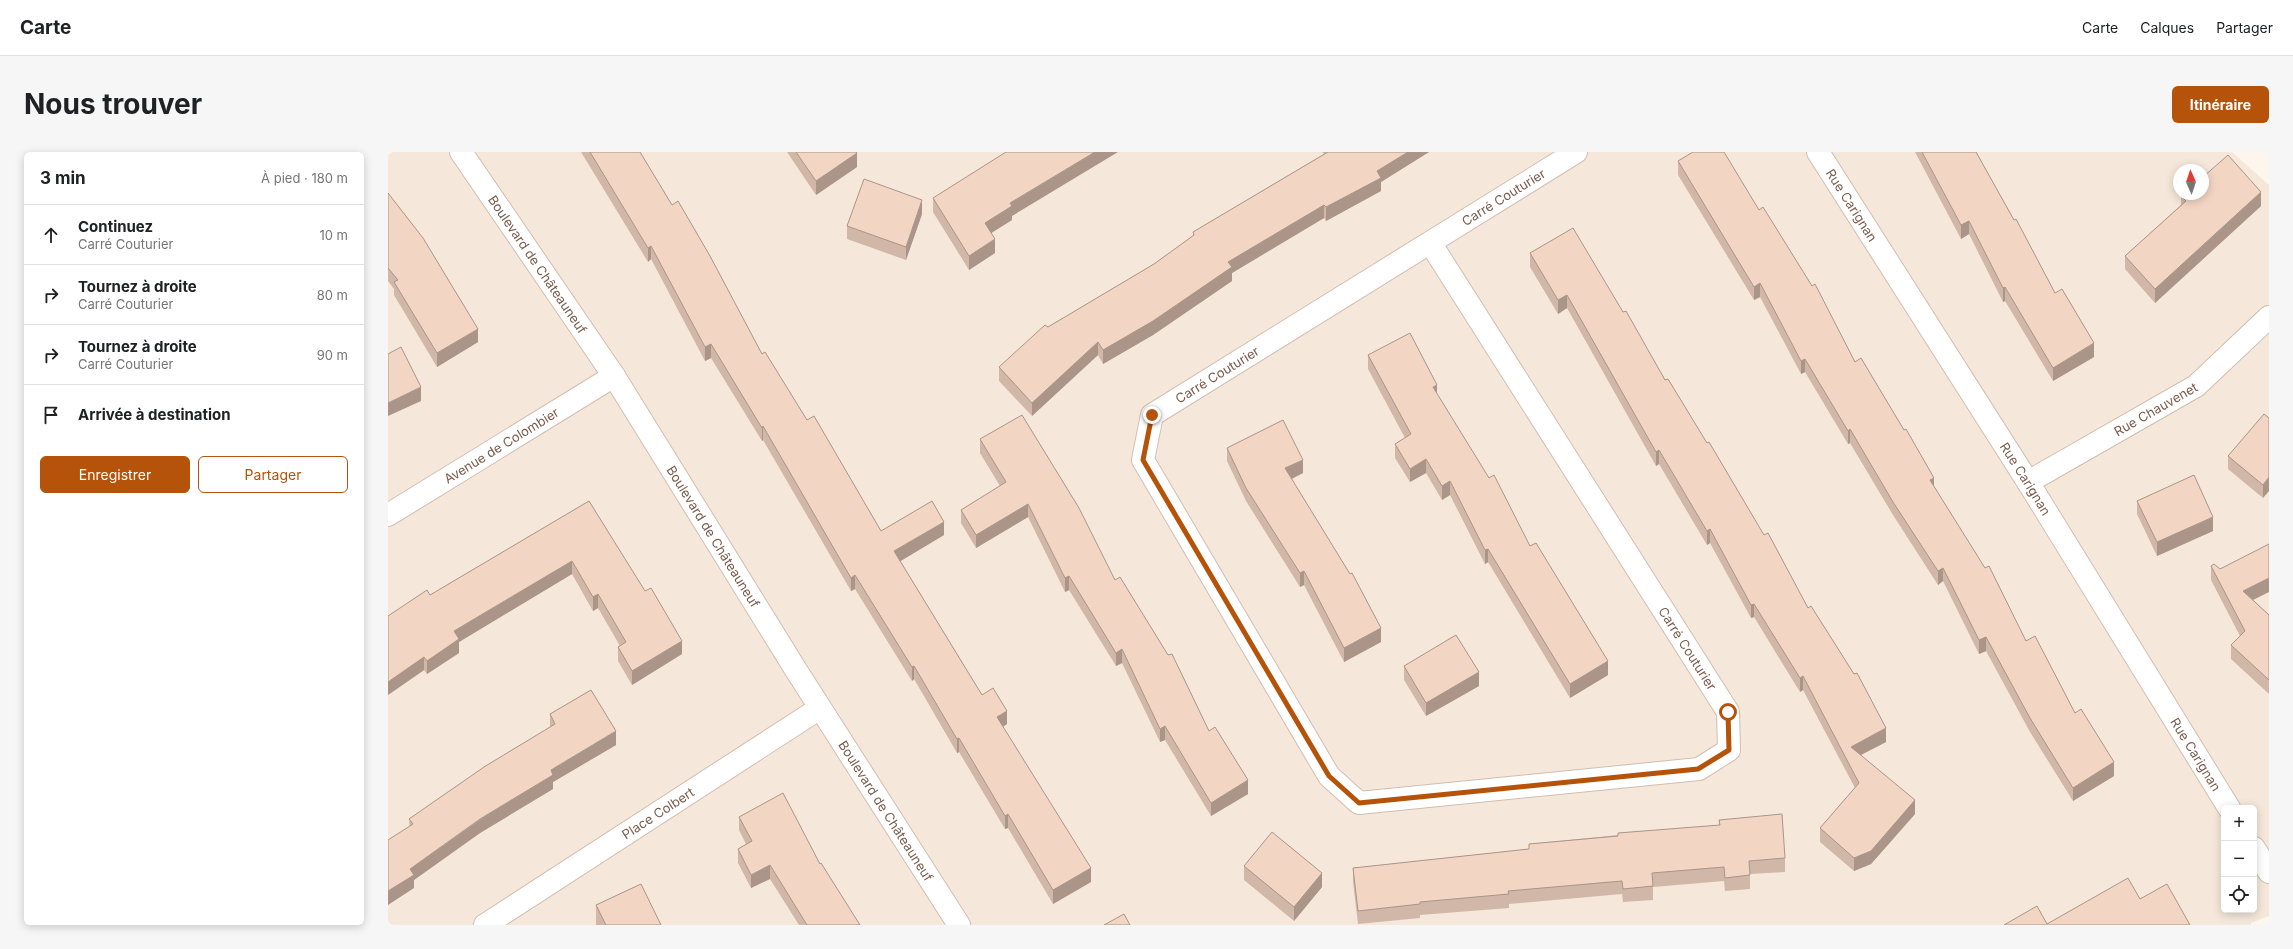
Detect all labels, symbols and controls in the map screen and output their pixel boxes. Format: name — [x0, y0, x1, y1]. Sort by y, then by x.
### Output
text: Carte — [20, 16, 71, 39]
text: Carte — [2082, 19, 2118, 36]
text: Calques — [2140, 19, 2194, 36]
text: Partager — [2216, 19, 2273, 36]
button: Itinéraire — [2172, 86, 2269, 123]
text: Nous trouver — [24, 87, 202, 121]
north arrow — [2173, 164, 2209, 200]
street label: Carré Couturier — [1459, 165, 1548, 229]
street label: Rue Carignan — [1823, 166, 1881, 244]
text: 3 min — [40, 168, 86, 188]
text: À pied · 180 m — [261, 170, 348, 186]
street label: Boulevard de Châteauneuf — [485, 192, 591, 337]
text: Continuez — [78, 217, 153, 236]
icon: ahead — [40, 224, 62, 246]
text: 10 m — [319, 227, 348, 243]
text: Carré Couturier — [78, 236, 173, 252]
text: Tournez à droite — [78, 277, 197, 296]
icon: right — [40, 284, 62, 306]
text: 80 m — [317, 287, 348, 303]
text: Carré Couturier — [78, 296, 173, 312]
text: Tournez à droite — [78, 337, 197, 356]
street label: Carré Couturier — [1172, 343, 1262, 407]
icon: right — [40, 344, 62, 366]
text: 90 m — [317, 347, 348, 363]
text: Carré Couturier — [78, 356, 173, 372]
street label: Rue Chauvenet — [2111, 379, 2200, 439]
icon: arrive — [40, 404, 62, 426]
street label: Avenue de Colombier — [441, 404, 562, 487]
text: Arrivée à destination — [78, 405, 231, 424]
route end — [1143, 406, 1161, 424]
street label: Rue Carignan — [1997, 439, 2054, 518]
button: Enregistrer — [40, 456, 190, 493]
button: Partager — [198, 456, 348, 493]
street label: Boulevard de Châteauneuf — [663, 463, 763, 610]
street label: Carré Couturier — [1655, 604, 1720, 693]
route start — [1719, 703, 1737, 721]
street label: Rue Carignan — [2167, 715, 2224, 794]
street label: Boulevard de Châteauneuf — [835, 737, 937, 884]
street label: Place Colbert — [619, 784, 697, 842]
map controls — [2221, 805, 2257, 913]
button: + — [2221, 805, 2257, 841]
button: − — [2221, 841, 2257, 877]
button: locate — [2221, 877, 2257, 913]

